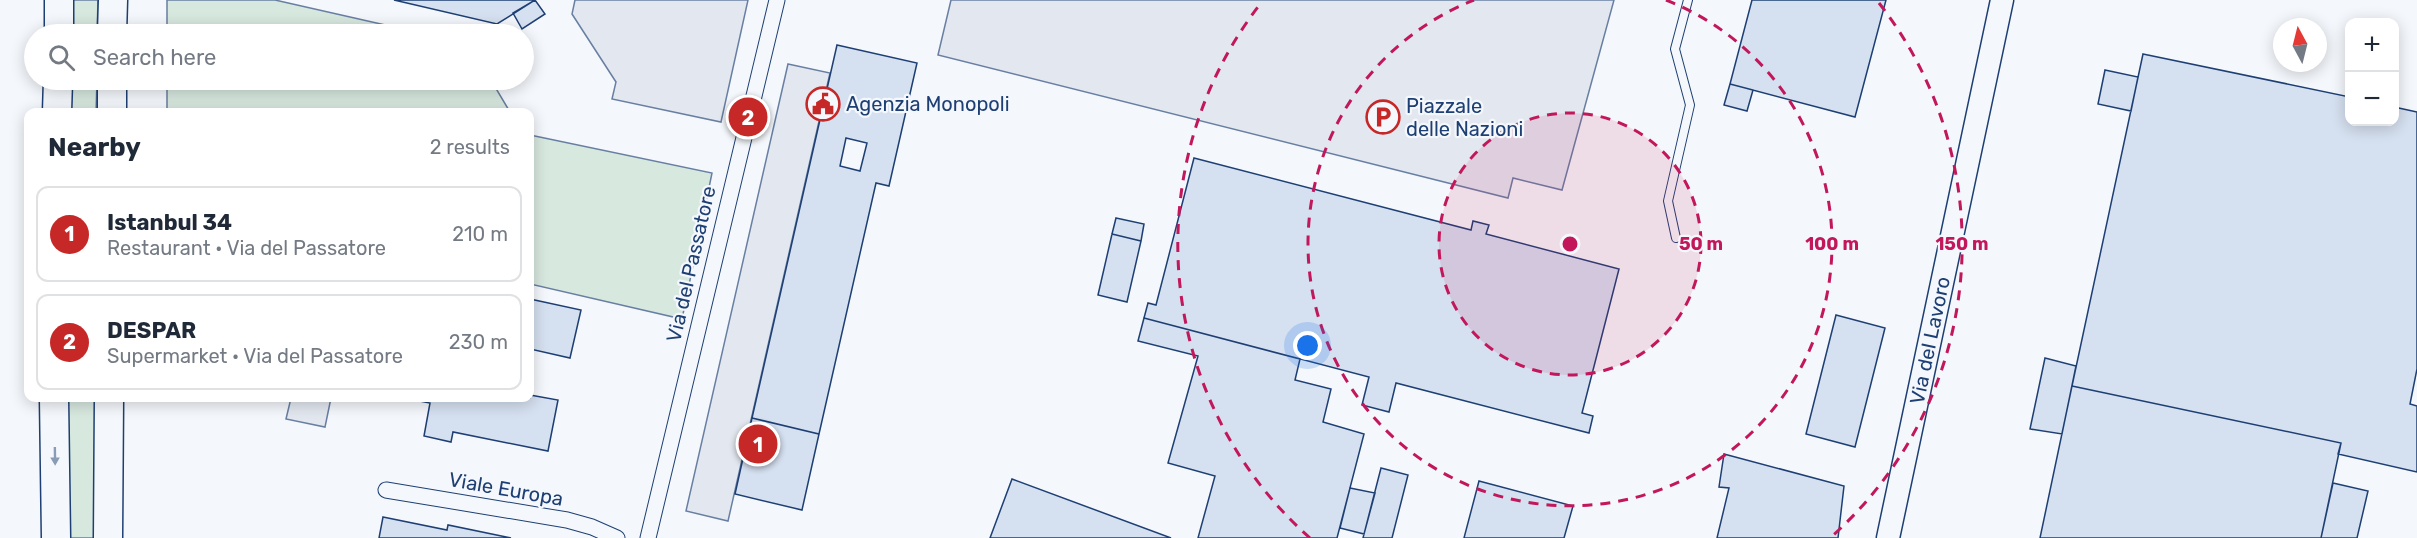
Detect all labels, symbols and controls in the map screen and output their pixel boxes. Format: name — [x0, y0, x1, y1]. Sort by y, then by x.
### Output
north arrow — [2273, 18, 2327, 72]
map controls — [2345, 18, 2399, 126]
button: + — [2345, 18, 2399, 72]
search box — [24, 24, 534, 90]
icon: search — [45, 41, 78, 74]
text: Search here — [93, 44, 216, 71]
button: − — [2345, 72, 2399, 126]
public building icon: Agenzia Monopoli — [805, 86, 841, 122]
place label: Agenzia Monopoli — [846, 92, 1010, 116]
pin: 2 — [728, 94, 768, 140]
place label: Piazzale delle Nazioni — [1406, 94, 1523, 141]
parking icon: Piazzale delle Nazioni — [1365, 99, 1401, 135]
text: Nearby — [48, 132, 141, 163]
text: 2 results — [430, 135, 510, 159]
street label: Via del Passatore — [661, 184, 721, 344]
text: Istanbul 34 — [107, 209, 232, 236]
text: 1 — [65, 222, 74, 246]
text: 210 m — [452, 222, 508, 246]
text: 50 m — [1679, 233, 1723, 255]
text: 100 m — [1805, 233, 1859, 255]
text: 150 m — [1935, 233, 1989, 255]
centre of rings — [1560, 234, 1580, 254]
text: Restaurant · Via del Passatore — [107, 236, 386, 260]
street label: Via del Lavoro — [1905, 274, 1955, 406]
text: DESPAR — [107, 317, 196, 344]
text: 2 — [63, 330, 76, 354]
text: 230 m — [449, 330, 508, 354]
your location — [1293, 331, 1322, 360]
text: Supermarket · Via del Passatore — [107, 344, 403, 368]
pin: 1 — [738, 422, 777, 466]
one-way arrow — [50, 446, 60, 465]
street label: Viale Europa — [447, 467, 565, 511]

